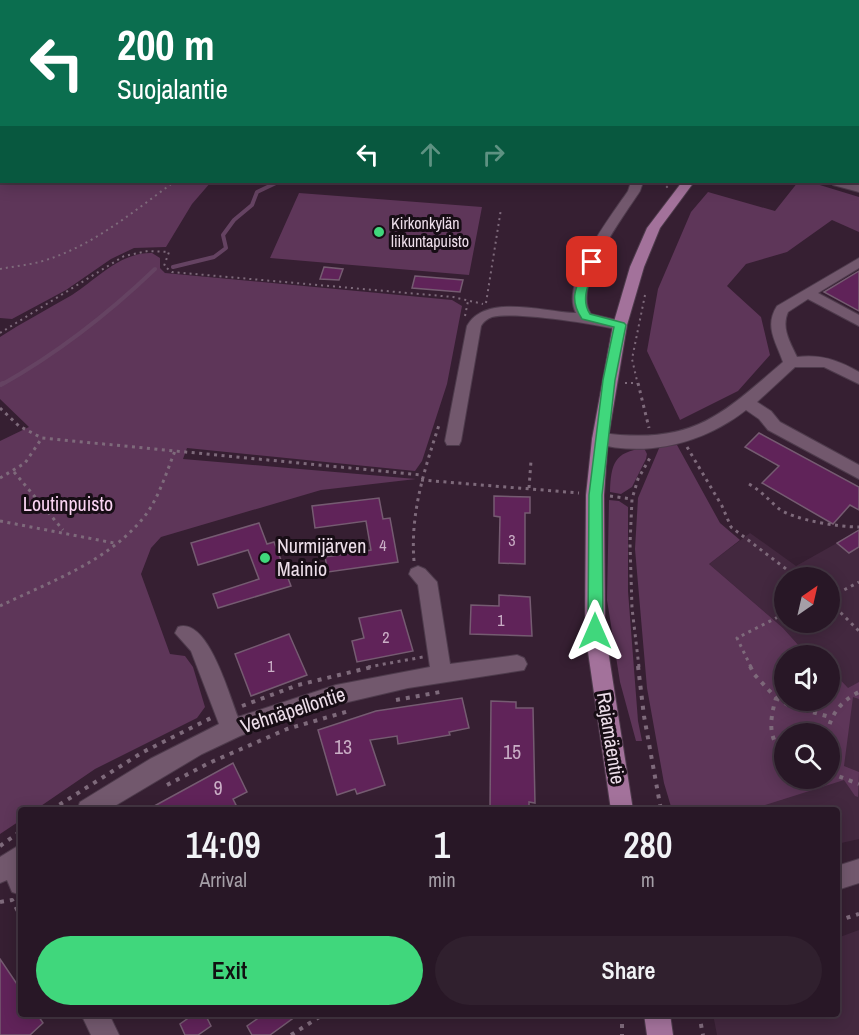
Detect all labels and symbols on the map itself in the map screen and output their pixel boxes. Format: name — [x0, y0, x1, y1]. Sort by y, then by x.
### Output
place label: Kirkonkylän liikuntapuisto — [391, 212, 469, 252]
marker: Kirkonkylän liikuntapuisto — [372, 225, 386, 239]
pin — [566, 236, 617, 287]
park label: Loutinpuisto — [23, 490, 113, 517]
house number: 3 — [508, 529, 516, 551]
place label: Nurmijärven Mainio — [277, 532, 366, 582]
house number: 4 — [379, 534, 387, 556]
marker: Nurmijärven Mainio — [258, 551, 272, 565]
north arrow — [774, 567, 840, 633]
position arrow — [563, 599, 627, 663]
house number: 1 — [497, 609, 505, 631]
house number: 2 — [382, 626, 390, 648]
house number: 1 — [267, 655, 275, 677]
street label: Vehnäpellontie — [237, 680, 349, 739]
street label: Rajamäentie — [591, 690, 632, 786]
house number: 13 — [334, 733, 352, 760]
house number: 15 — [503, 738, 521, 765]
house number: 9 — [213, 774, 223, 801]

